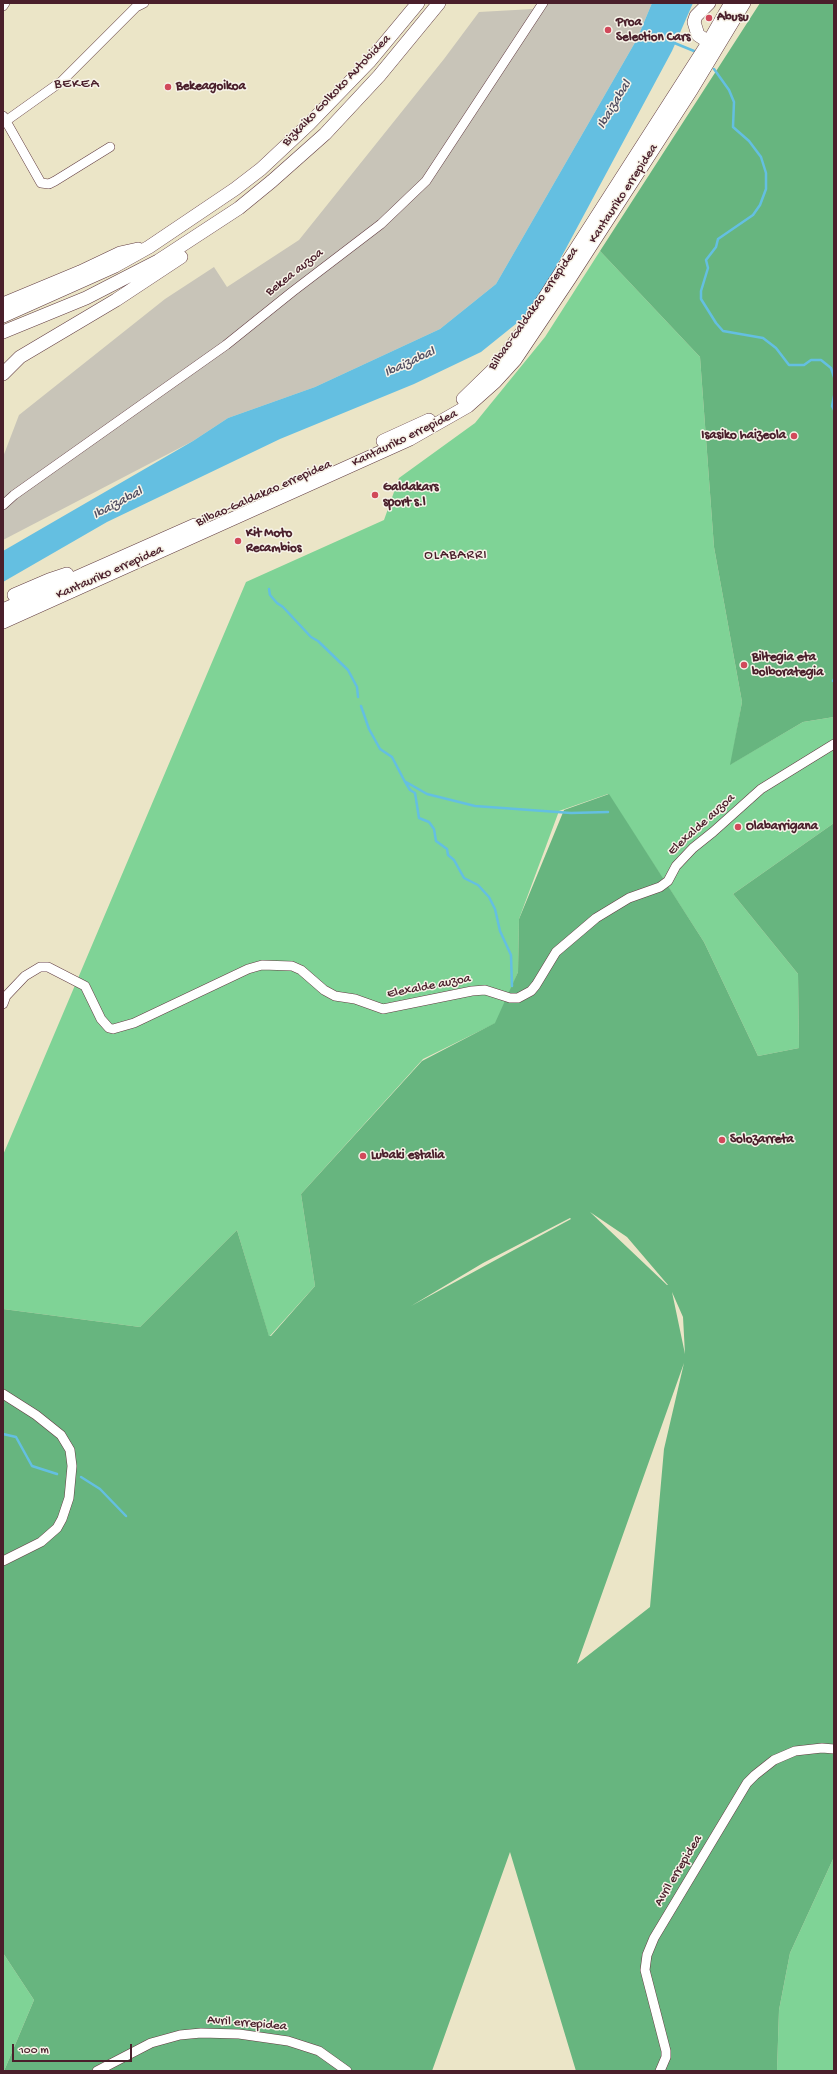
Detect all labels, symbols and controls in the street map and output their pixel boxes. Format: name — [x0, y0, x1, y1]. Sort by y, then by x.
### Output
place label: Abusu — [717, 10, 749, 26]
marker: Abusu — [704, 13, 714, 23]
place label: Proa Selection Cars — [616, 15, 691, 46]
marker: Proa Selection Cars — [603, 25, 613, 35]
street label: Bizkaiko Golkoko Autobidea — [279, 32, 395, 150]
district label: BEKEA — [54, 77, 100, 93]
water label: Ibaizabal — [594, 78, 636, 132]
place label: Bekeagoikoa — [176, 79, 246, 95]
marker: Bekeagoikoa — [163, 82, 173, 92]
street label: Kantauriko errepidea — [586, 141, 662, 247]
street label: Bilbao-Galdakao errepidea — [486, 244, 582, 374]
street label: Bekea auzoa — [263, 246, 327, 300]
water label: Ibaizabal — [382, 344, 438, 382]
street label: Kantauriko errepidea — [350, 407, 460, 471]
place label: Isasiko haizeola — [701, 428, 786, 444]
marker: Isasiko haizeola — [789, 431, 799, 441]
street label: Bilbao-Galdakao errepidea — [194, 457, 334, 531]
place label: Galdakars sport s.l — [383, 480, 439, 511]
water label: Ibaizabal — [90, 484, 146, 524]
marker: Galdakars sport s.l — [370, 490, 380, 500]
place label: Kit Moto Recambios — [246, 526, 302, 557]
marker: Kit Moto Recambios — [233, 536, 243, 546]
street label: Kantauriko errepidea — [54, 542, 166, 604]
district label: OLABARRI — [424, 548, 488, 564]
place label: Biltegia eta bolborategia — [752, 650, 823, 681]
marker: Biltegia eta bolborategia — [739, 660, 749, 670]
street label: Elexalde auzoa — [665, 791, 739, 859]
place label: Olabarrigana — [746, 819, 818, 835]
marker: Olabarrigana — [733, 822, 743, 832]
street label: Elexalde auzoa — [386, 971, 472, 1003]
place label: Solozarreta — [730, 1132, 794, 1148]
marker: Solozarreta — [717, 1135, 727, 1145]
place label: Lubaki estalia — [371, 1148, 445, 1164]
marker: Lubaki estalia — [358, 1151, 368, 1161]
street label: Avril errepidea — [652, 1833, 706, 1909]
street label: Avril errepidea — [206, 2013, 288, 2035]
scale bar — [14, 2036, 134, 2062]
text: 100 m — [19, 2044, 49, 2058]

